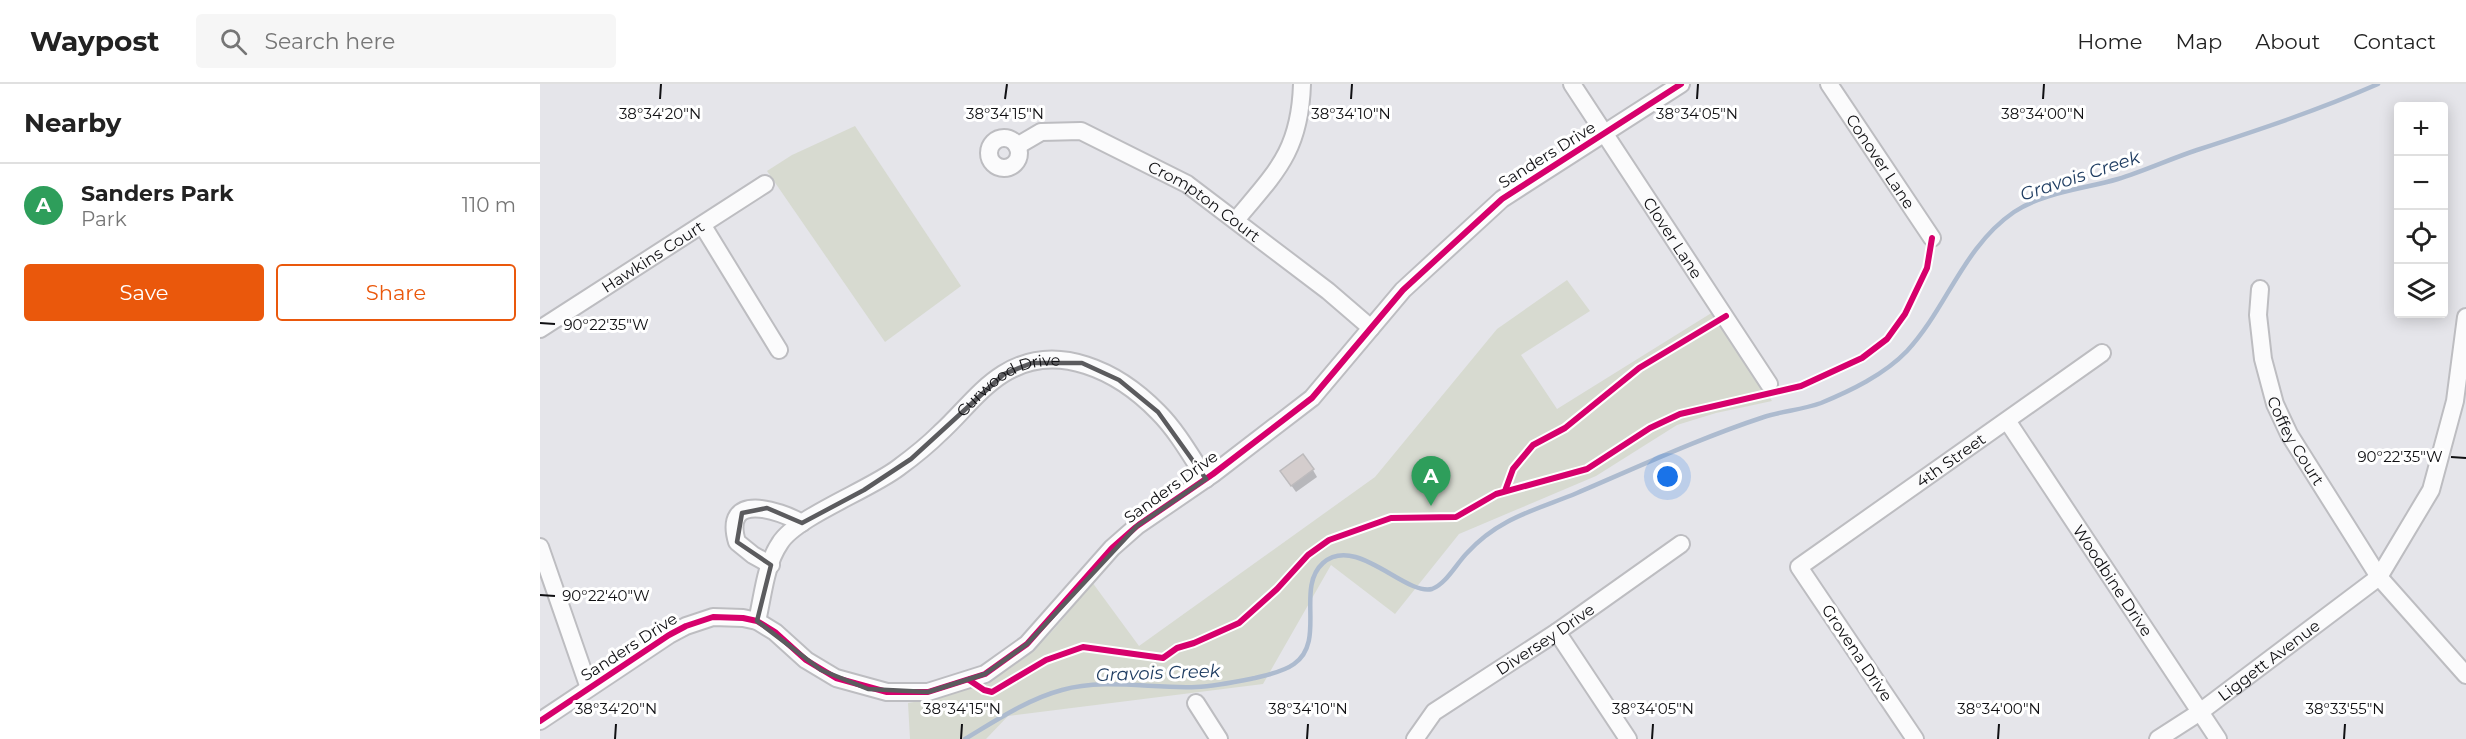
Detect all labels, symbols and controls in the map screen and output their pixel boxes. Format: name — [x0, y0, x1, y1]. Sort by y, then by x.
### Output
search box — [196, 14, 616, 68]
text: Waypost — [30, 24, 160, 58]
icon: search — [217, 25, 250, 58]
text: Search here — [265, 28, 395, 55]
text: Home — [2077, 29, 2142, 54]
text: Map — [2175, 29, 2222, 54]
text: About — [2255, 29, 2320, 54]
text: Contact — [2353, 29, 2436, 54]
map controls — [2394, 102, 2448, 318]
button: + — [2394, 102, 2448, 156]
text: 38°34'20"N — [619, 104, 701, 123]
text: 38°34'15"N — [966, 104, 1044, 123]
text: 38°34'10"N — [1311, 104, 1391, 123]
text: 38°34'05"N — [1656, 104, 1738, 123]
text: 38°34'00"N — [2001, 104, 2085, 123]
text: Nearby — [24, 107, 121, 139]
street label: Conover Lane — [1842, 110, 1919, 212]
street label: Sanders Drive — [1495, 118, 1599, 192]
water label: Gravois Creek — [2017, 146, 2144, 206]
button: − — [2394, 156, 2448, 210]
street label: Crompton Court — [1145, 157, 1264, 246]
text: Sanders Park — [81, 180, 234, 207]
text: A — [36, 193, 51, 217]
text: 110 m — [462, 193, 516, 217]
street label: Clover Lane — [1639, 193, 1707, 282]
text: Park — [81, 207, 127, 231]
button: locate — [2394, 210, 2448, 264]
street label: Hawkins Court — [598, 216, 708, 296]
button: Save — [24, 264, 264, 321]
button: Share — [276, 264, 516, 321]
button: layers — [2394, 264, 2448, 318]
text: 90°22'35"W — [563, 315, 649, 334]
street label: Curwood Drive — [952, 350, 1061, 420]
street label: Coffey Court — [2264, 394, 2329, 489]
street label: 4th Street — [1912, 429, 1989, 491]
street label: Sanders Drive — [1121, 447, 1221, 527]
text: 90°22'35"W — [2357, 447, 2443, 466]
pin: A — [1412, 456, 1450, 506]
your location — [1653, 462, 1682, 491]
street label: Woodbine Drive — [2069, 521, 2157, 640]
text: 90°22'40"W — [562, 586, 650, 605]
street label: Diversey Drive — [1492, 599, 1598, 679]
street label: Grovena Drive — [1818, 601, 1896, 705]
street label: Sanders Drive — [577, 609, 681, 685]
street label: Liggett Avenue — [2214, 616, 2323, 705]
water label: Gravois Creek — [1095, 660, 1222, 686]
text: 38°34'20"N — [575, 699, 657, 718]
text: 38°34'15"N — [923, 699, 1001, 718]
text: 38°34'10"N — [1268, 699, 1348, 718]
text: 38°34'05"N — [1612, 699, 1694, 718]
text: 38°34'00"N — [1957, 699, 2041, 718]
text: 38°33'55"N — [2305, 699, 2385, 718]

